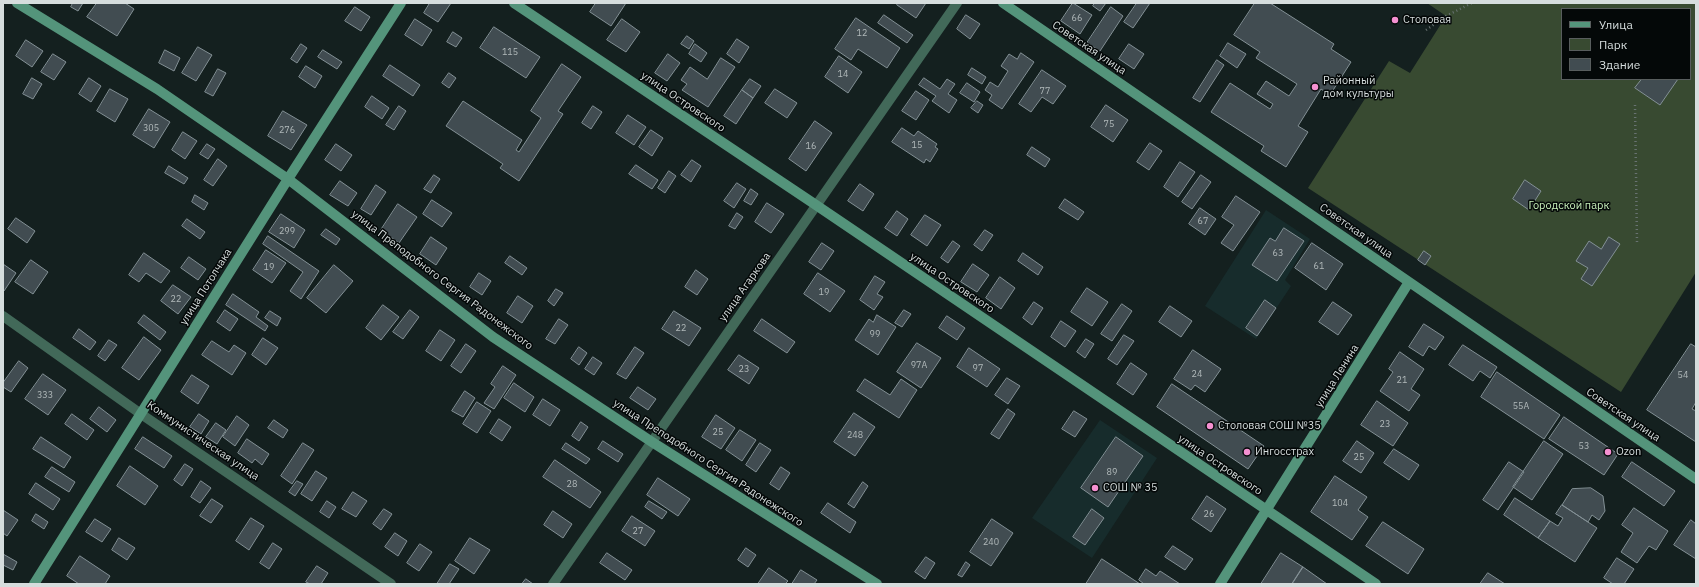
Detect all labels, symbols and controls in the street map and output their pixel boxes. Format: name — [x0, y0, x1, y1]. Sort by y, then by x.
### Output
legend — [1561, 8, 1691, 80]
house number: 66 — [1072, 13, 1082, 23]
place label: Столовая — [1403, 13, 1451, 27]
marker: Столовая — [1390, 15, 1400, 25]
text: Улица — [1599, 17, 1633, 32]
street label: Советская улица — [1050, 18, 1128, 78]
house number: 12 — [857, 28, 867, 38]
text: Парк — [1599, 37, 1627, 52]
house number: 115 — [502, 47, 518, 57]
text: Здание — [1599, 57, 1640, 72]
street label: улица Островского — [638, 69, 728, 135]
house number: 14 — [838, 69, 848, 79]
place label: Районный дом культуры — [1323, 74, 1394, 100]
marker: Районный дом культуры — [1310, 82, 1320, 92]
house number: 77 — [1040, 86, 1050, 96]
house number: 75 — [1104, 119, 1114, 129]
house number: 305 — [143, 123, 159, 133]
house number: 276 — [279, 125, 295, 135]
house number: 15 — [912, 140, 922, 150]
house number: 16 — [806, 141, 816, 151]
park label: Городской парк — [1529, 199, 1609, 213]
street label: Советская улица — [1317, 201, 1395, 261]
street label: улица Преподобного Сергия Радонежского — [349, 207, 535, 353]
house number: 67 — [1198, 216, 1208, 226]
house number: 299 — [279, 226, 295, 236]
street label: улица Потолчака — [177, 246, 235, 328]
house number: 63 — [1273, 248, 1283, 258]
street label: улица Агаркова — [716, 250, 774, 324]
street label: улица Островского — [907, 250, 997, 316]
house number: 61 — [1314, 261, 1324, 271]
house number: 19 — [264, 262, 274, 272]
house number: 19 — [819, 287, 829, 297]
house number: 22 — [171, 294, 181, 304]
house number: 22 — [676, 323, 686, 333]
house number: 99 — [870, 329, 880, 339]
street label: улица Ленина — [1312, 342, 1362, 410]
house number: 97А — [911, 360, 927, 370]
house number: 97 — [973, 363, 983, 373]
house number: 23 — [739, 364, 749, 374]
house number: 24 — [1192, 369, 1202, 379]
house number: 54 — [1678, 370, 1688, 380]
house number: 21 — [1397, 375, 1407, 385]
street label: Советская улица — [1584, 385, 1662, 445]
house number: 333 — [37, 390, 53, 400]
street label: улица Преподобного Сергия Радонежского — [611, 397, 805, 529]
street label: Коммунистическая улица — [144, 399, 262, 483]
house number: 55А — [1513, 401, 1529, 411]
place label: Столовая СОШ №35 — [1218, 419, 1321, 433]
house number: 23 — [1380, 419, 1390, 429]
marker: Столовая СОШ №35 — [1205, 421, 1215, 431]
house number: 25 — [713, 427, 723, 437]
house number: 248 — [847, 430, 863, 440]
street label: улица Островского — [1175, 432, 1265, 498]
house number: 53 — [1579, 441, 1589, 451]
place label: Ингосстрах — [1255, 445, 1314, 459]
place label: Ozon — [1616, 445, 1641, 459]
marker: Ингосстрах — [1242, 447, 1252, 457]
marker: Ozon — [1603, 447, 1613, 457]
house number: 25 — [1354, 452, 1364, 462]
house number: 89 — [1107, 467, 1117, 477]
house number: 28 — [567, 479, 577, 489]
place label: СОШ № 35 — [1103, 481, 1158, 495]
marker: СОШ № 35 — [1090, 483, 1100, 493]
house number: 104 — [1332, 498, 1348, 508]
house number: 26 — [1204, 509, 1214, 519]
house number: 27 — [633, 526, 643, 536]
house number: 240 — [983, 537, 999, 547]

